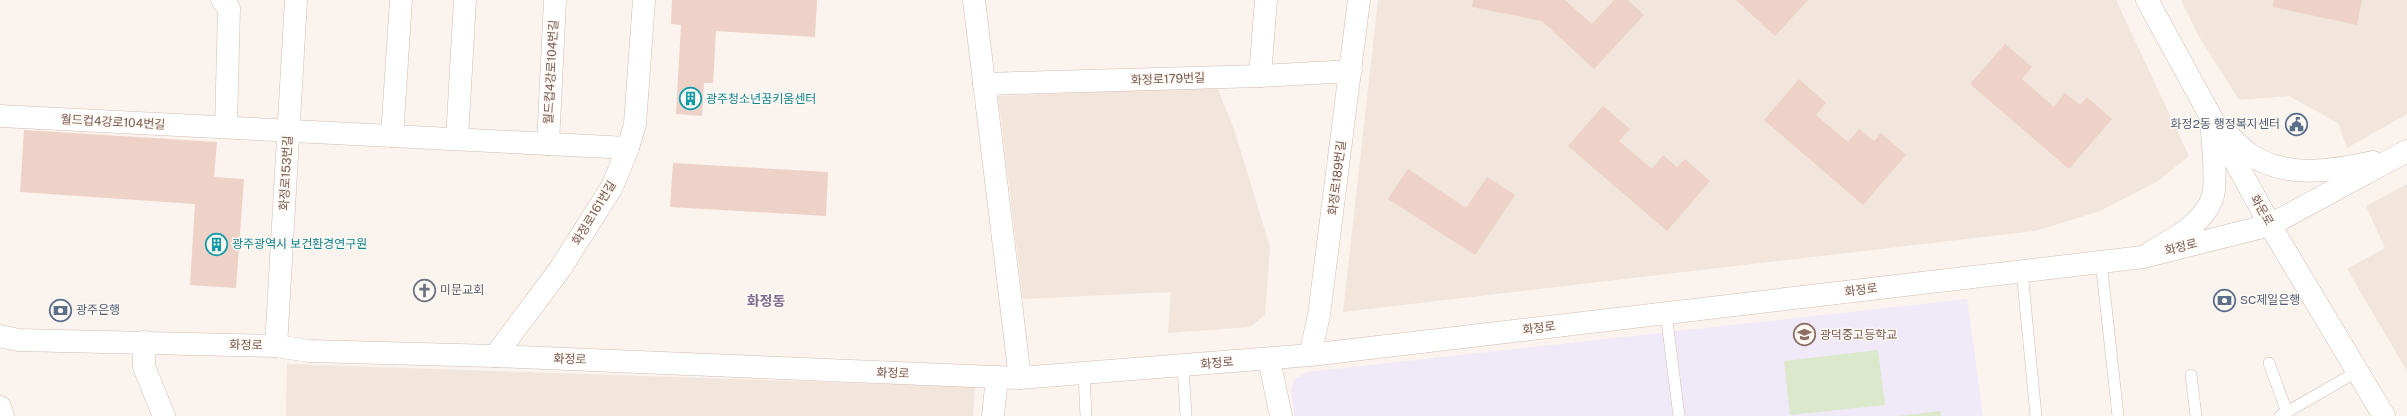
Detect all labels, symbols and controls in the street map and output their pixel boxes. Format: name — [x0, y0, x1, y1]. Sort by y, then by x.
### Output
street label: 월드컵4강로104번길 — [541, 19, 561, 125]
street label: 화정로179번길 — [1130, 71, 1206, 87]
building icon: 광주청소년꿈키움센터 — [677, 86, 703, 112]
place label: 광주청소년꿈키움센터 — [706, 92, 816, 106]
public building icon: 화정2동 행정복지센터 — [2283, 111, 2309, 137]
street label: 월드컵4강로104번길 — [60, 112, 166, 132]
place label: 화정2동 행정복지센터 — [2171, 117, 2280, 131]
street label: 화정로153번길 — [277, 135, 295, 211]
street label: 화정로189번길 — [1325, 140, 1349, 216]
street label: 화정로161번길 — [569, 178, 619, 248]
street label: 화운로 — [2248, 192, 2276, 228]
building icon: 광주광역시 보건환경연구원 — [203, 231, 229, 257]
street label: 화정로 — [2163, 236, 2199, 258]
place label: 광주광역시 보건환경연구원 — [232, 237, 367, 251]
church icon: 미문교회 — [412, 277, 438, 303]
street label: 화정로 — [1844, 281, 1878, 299]
place label: 미문교회 — [440, 283, 484, 297]
bank icon: SC제일은행 — [2212, 287, 2238, 313]
district label: 화정동 — [747, 293, 785, 309]
place label: SC제일은행 — [2240, 293, 2300, 307]
bank icon: 광주은행 — [48, 297, 74, 323]
place label: 광주은행 — [76, 303, 120, 317]
street label: 화정로 — [1522, 319, 1556, 337]
school or university icon: 광덕중고등학교 — [1792, 322, 1818, 348]
place label: 광덕중고등학교 — [1820, 328, 1897, 342]
street label: 화정로 — [229, 338, 263, 352]
street label: 화정로 — [553, 351, 587, 367]
street label: 화정로 — [1200, 355, 1234, 371]
street label: 화정로 — [876, 365, 910, 381]

